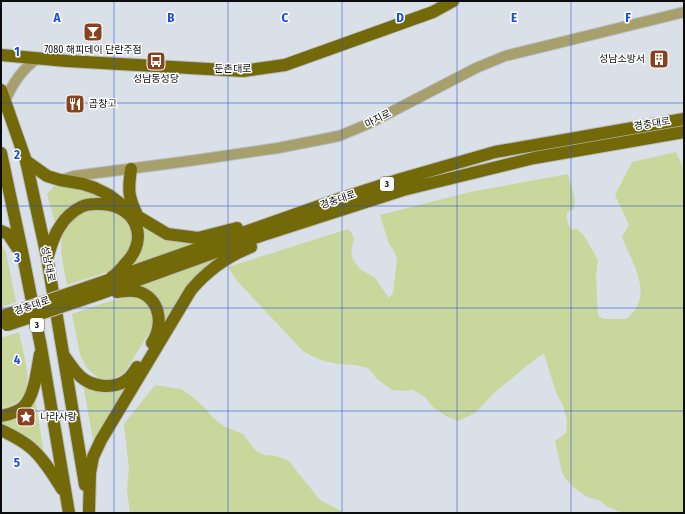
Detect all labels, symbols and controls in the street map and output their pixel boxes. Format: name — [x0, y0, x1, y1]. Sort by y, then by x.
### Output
text: A — [52, 10, 61, 25]
text: B — [167, 10, 175, 25]
text: C — [282, 10, 289, 25]
text: D — [396, 10, 404, 25]
text: E — [511, 10, 517, 25]
text: F — [625, 10, 631, 25]
bar icon: 7080 해피데이 단란주점 — [82, 21, 104, 43]
text: 1 — [14, 44, 20, 59]
place label: 7080 해피데이 단란주점 — [44, 44, 142, 56]
building icon: 성남소방서 — [648, 48, 670, 70]
bus stop icon: 성남동성당 — [145, 50, 167, 72]
place label: 성남소방서 — [599, 53, 645, 65]
street label: 둔촌대로 — [215, 63, 251, 75]
place label: 성남동성당 — [133, 73, 179, 85]
restaurant icon: 곱창고 — [64, 93, 86, 115]
place label: 곱창고 — [89, 98, 117, 110]
street label: 마지로 — [363, 107, 393, 131]
street label: 경충대로 — [633, 115, 671, 133]
text: 2 — [13, 147, 20, 162]
road number: 3 — [380, 177, 394, 191]
street label: 경충대로 — [319, 188, 357, 212]
street label: 성남대로 — [39, 245, 57, 283]
text: 3 — [13, 250, 20, 265]
street label: 경충대로 — [13, 294, 51, 318]
road number: 3 — [30, 318, 44, 332]
text: 4 — [14, 352, 21, 367]
place icon: 나라사랑 — [15, 406, 37, 428]
place label: 나라사랑 — [40, 411, 77, 423]
text: 5 — [14, 455, 20, 470]

